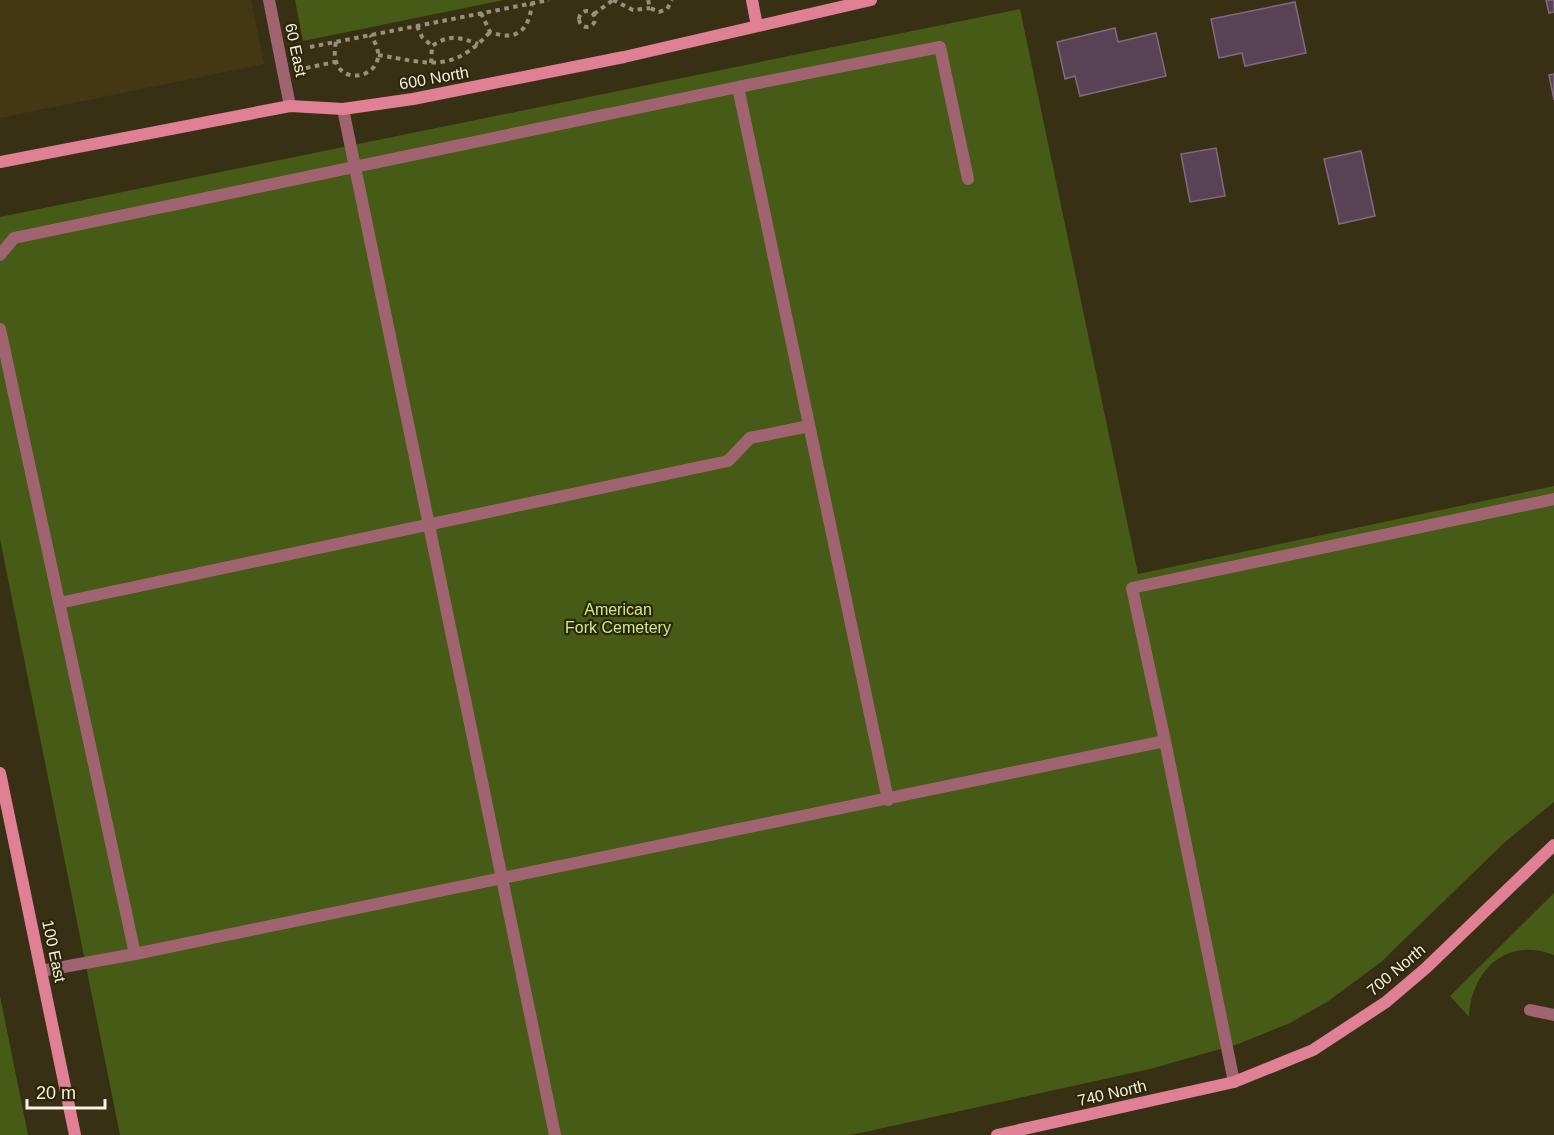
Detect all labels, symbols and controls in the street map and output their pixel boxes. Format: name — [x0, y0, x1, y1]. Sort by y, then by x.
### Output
street label: 60 East — [282, 22, 310, 79]
street label: 600 North — [398, 64, 470, 92]
park label: American Fork Cemetery — [565, 601, 671, 636]
street label: 100 East — [39, 918, 69, 984]
street label: 700 North — [1364, 941, 1428, 999]
scale bar — [27, 1072, 105, 1110]
street label: 740 North — [1076, 1077, 1148, 1109]
text: 20 m — [36, 1083, 76, 1103]

